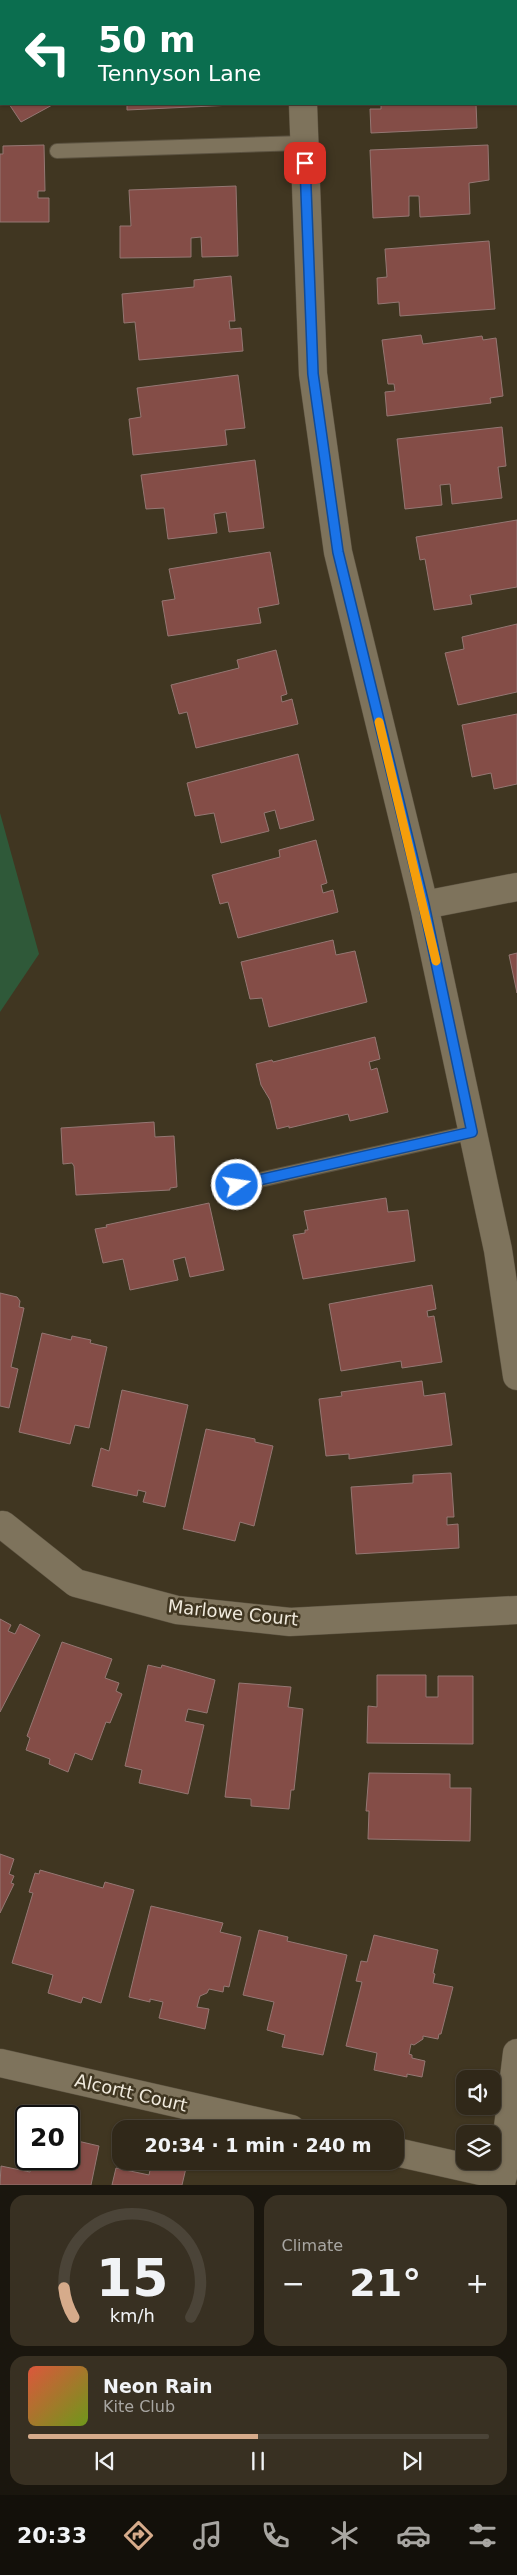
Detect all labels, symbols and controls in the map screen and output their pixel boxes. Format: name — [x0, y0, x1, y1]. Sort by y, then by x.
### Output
icon: left — [15, 20, 80, 85]
text: 50 m — [98, 20, 195, 60]
text: Tennyson Lane — [98, 61, 261, 86]
pin — [284, 142, 326, 184]
icon: arrive — [291, 149, 319, 177]
position arrow — [210, 1158, 262, 1210]
street label: Marlowe Court — [167, 1595, 299, 1630]
street label: Alcortt Court — [73, 2069, 189, 2116]
map controls — [456, 2070, 501, 2170]
button: sound — [456, 2070, 501, 2115]
speed limit sign: 20 — [15, 2105, 80, 2170]
button: layers — [456, 2125, 501, 2170]
text: 20:34 · 1 min · 240 m — [144, 2134, 372, 2156]
text: Climate — [282, 2236, 343, 2255]
text: 15 — [96, 2248, 168, 2308]
text: 21° — [349, 2261, 421, 2305]
text: − — [282, 2267, 305, 2300]
text: + — [466, 2267, 489, 2300]
text: km/h — [109, 2305, 154, 2326]
text: Neon Rain — [103, 2375, 212, 2397]
text: Kite Club — [103, 2397, 175, 2416]
icon: previous — [91, 2447, 119, 2475]
icon: pause — [244, 2447, 272, 2475]
icon: next — [398, 2447, 426, 2475]
icon: directions — [121, 2518, 156, 2553]
icon: music — [190, 2518, 225, 2553]
icon: phone — [258, 2518, 293, 2553]
icon: climate — [327, 2518, 362, 2553]
icon: car — [396, 2518, 431, 2553]
icon: filters — [465, 2518, 500, 2553]
text: 20:33 — [17, 2523, 87, 2548]

